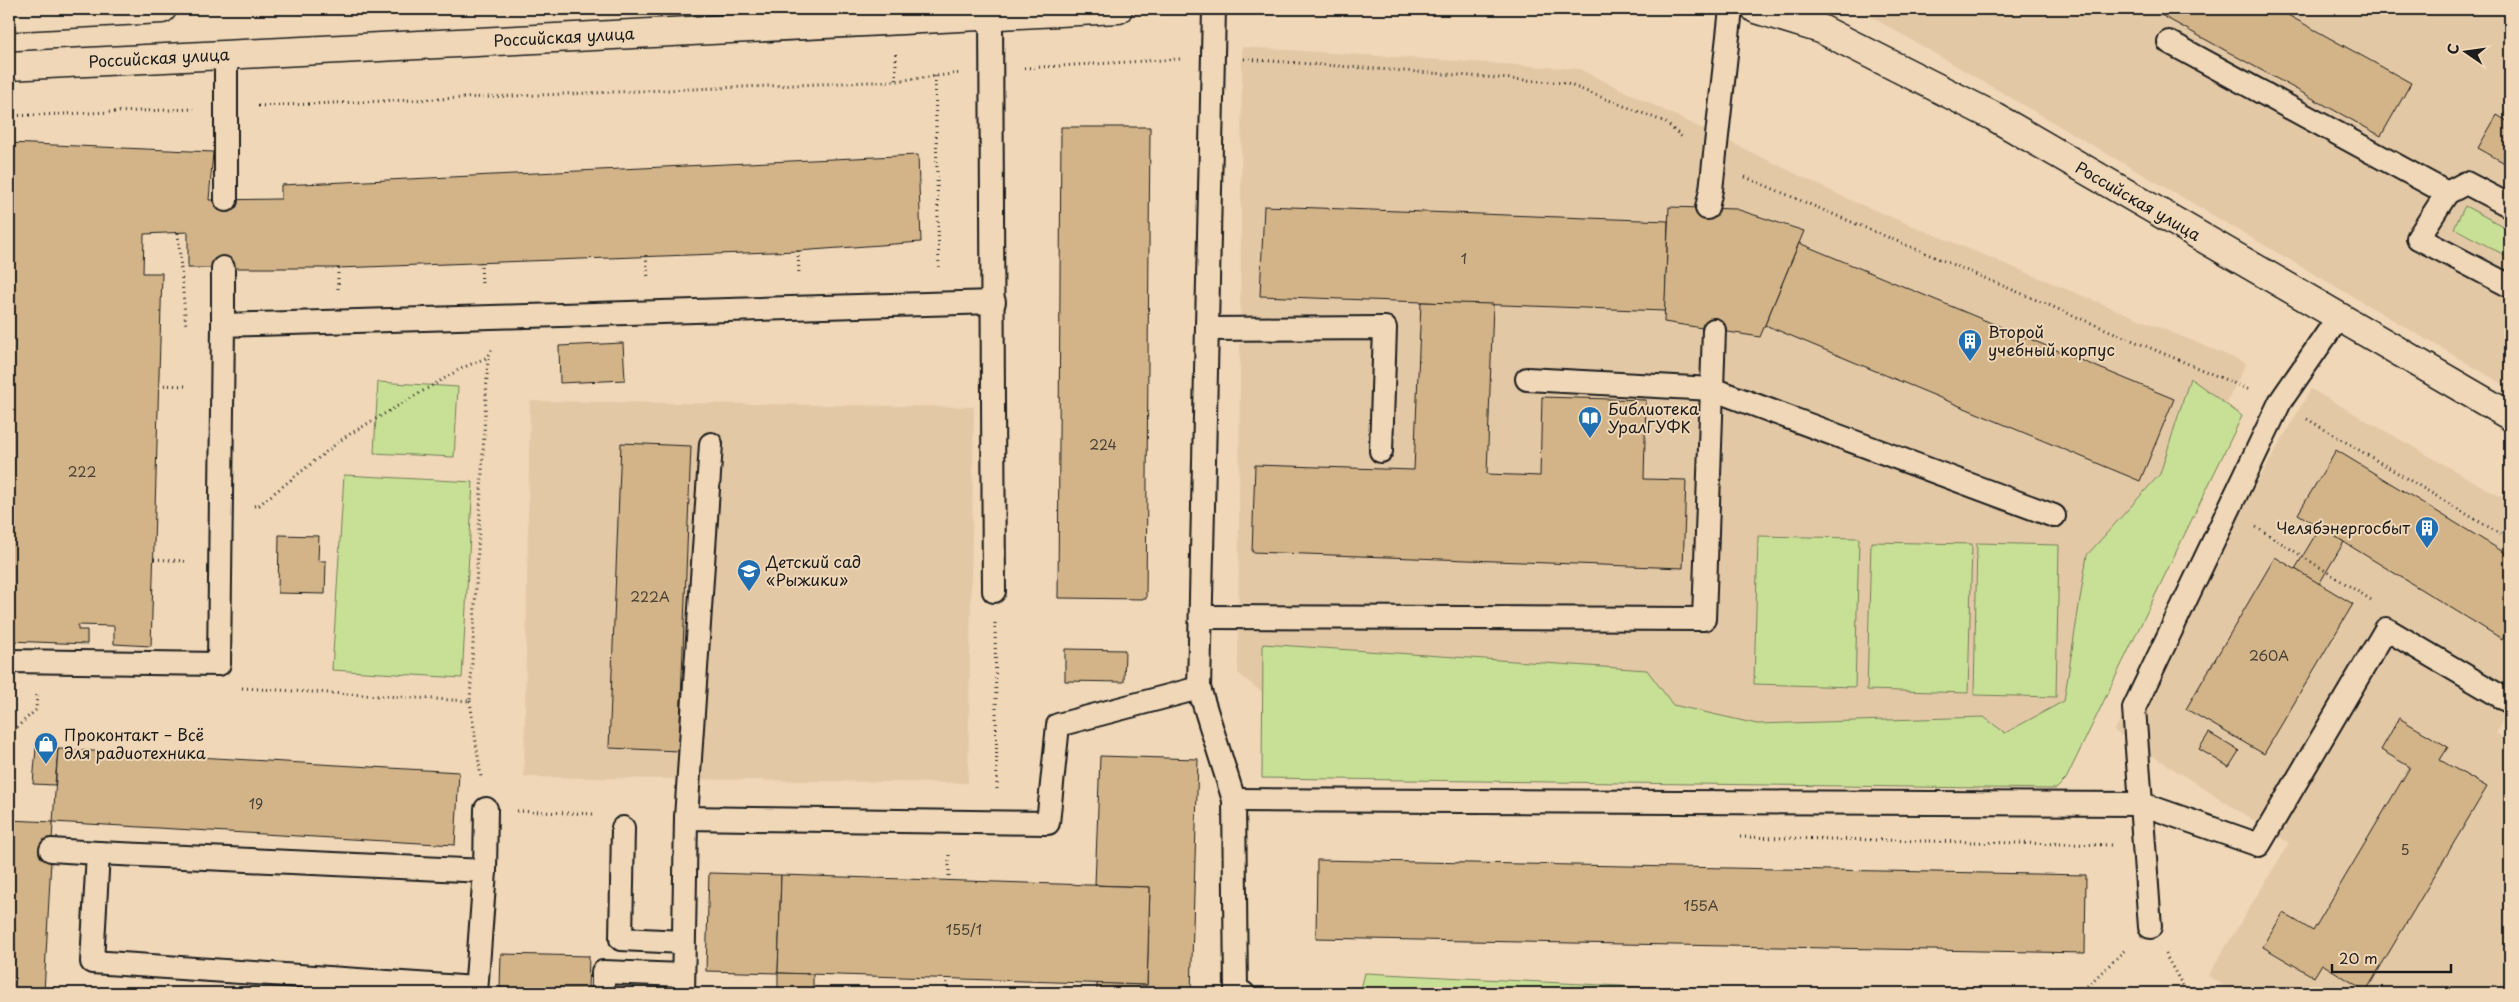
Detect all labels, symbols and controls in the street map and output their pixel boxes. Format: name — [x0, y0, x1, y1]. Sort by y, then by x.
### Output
street label: Российская улица — [493, 20, 635, 52]
north arrow — [2442, 28, 2492, 78]
street label: Российская улица — [88, 41, 230, 73]
text: С — [2441, 41, 2464, 56]
street label: Российская улица — [2071, 154, 2206, 246]
house number: 1 — [1461, 248, 1467, 269]
place label: Второй учебный корпус — [1988, 319, 2115, 361]
building icon: Второй учебный корпус — [1957, 328, 1983, 362]
place label: Библиотека УралГУФК — [1608, 396, 1699, 438]
library icon: Библиотека УралГУФК — [1577, 405, 1603, 439]
house number: 224 — [1089, 434, 1117, 455]
house number: 222 — [68, 461, 96, 482]
place label: Челябэнергосбыт — [2276, 515, 2410, 539]
building icon: Челябэнергосбыт — [2414, 515, 2440, 549]
place label: Детский сад «Рыжики» — [765, 549, 861, 591]
school or university icon: Детский сад «Рыжики» — [736, 558, 762, 592]
house number: 222А — [630, 586, 670, 607]
house number: 260А — [2249, 645, 2289, 666]
place label: Проконтакт – Всё для радиотехника — [64, 722, 206, 764]
shop icon: Проконтакт – Всё для радиотехника — [33, 731, 59, 765]
house number: 19 — [249, 793, 263, 814]
house number: 5 — [2400, 839, 2410, 860]
house number: 155А — [1683, 895, 1719, 916]
house number: 155/1 — [946, 919, 982, 940]
scale bar — [2332, 942, 2450, 974]
text: 20 m — [2339, 946, 2378, 969]

